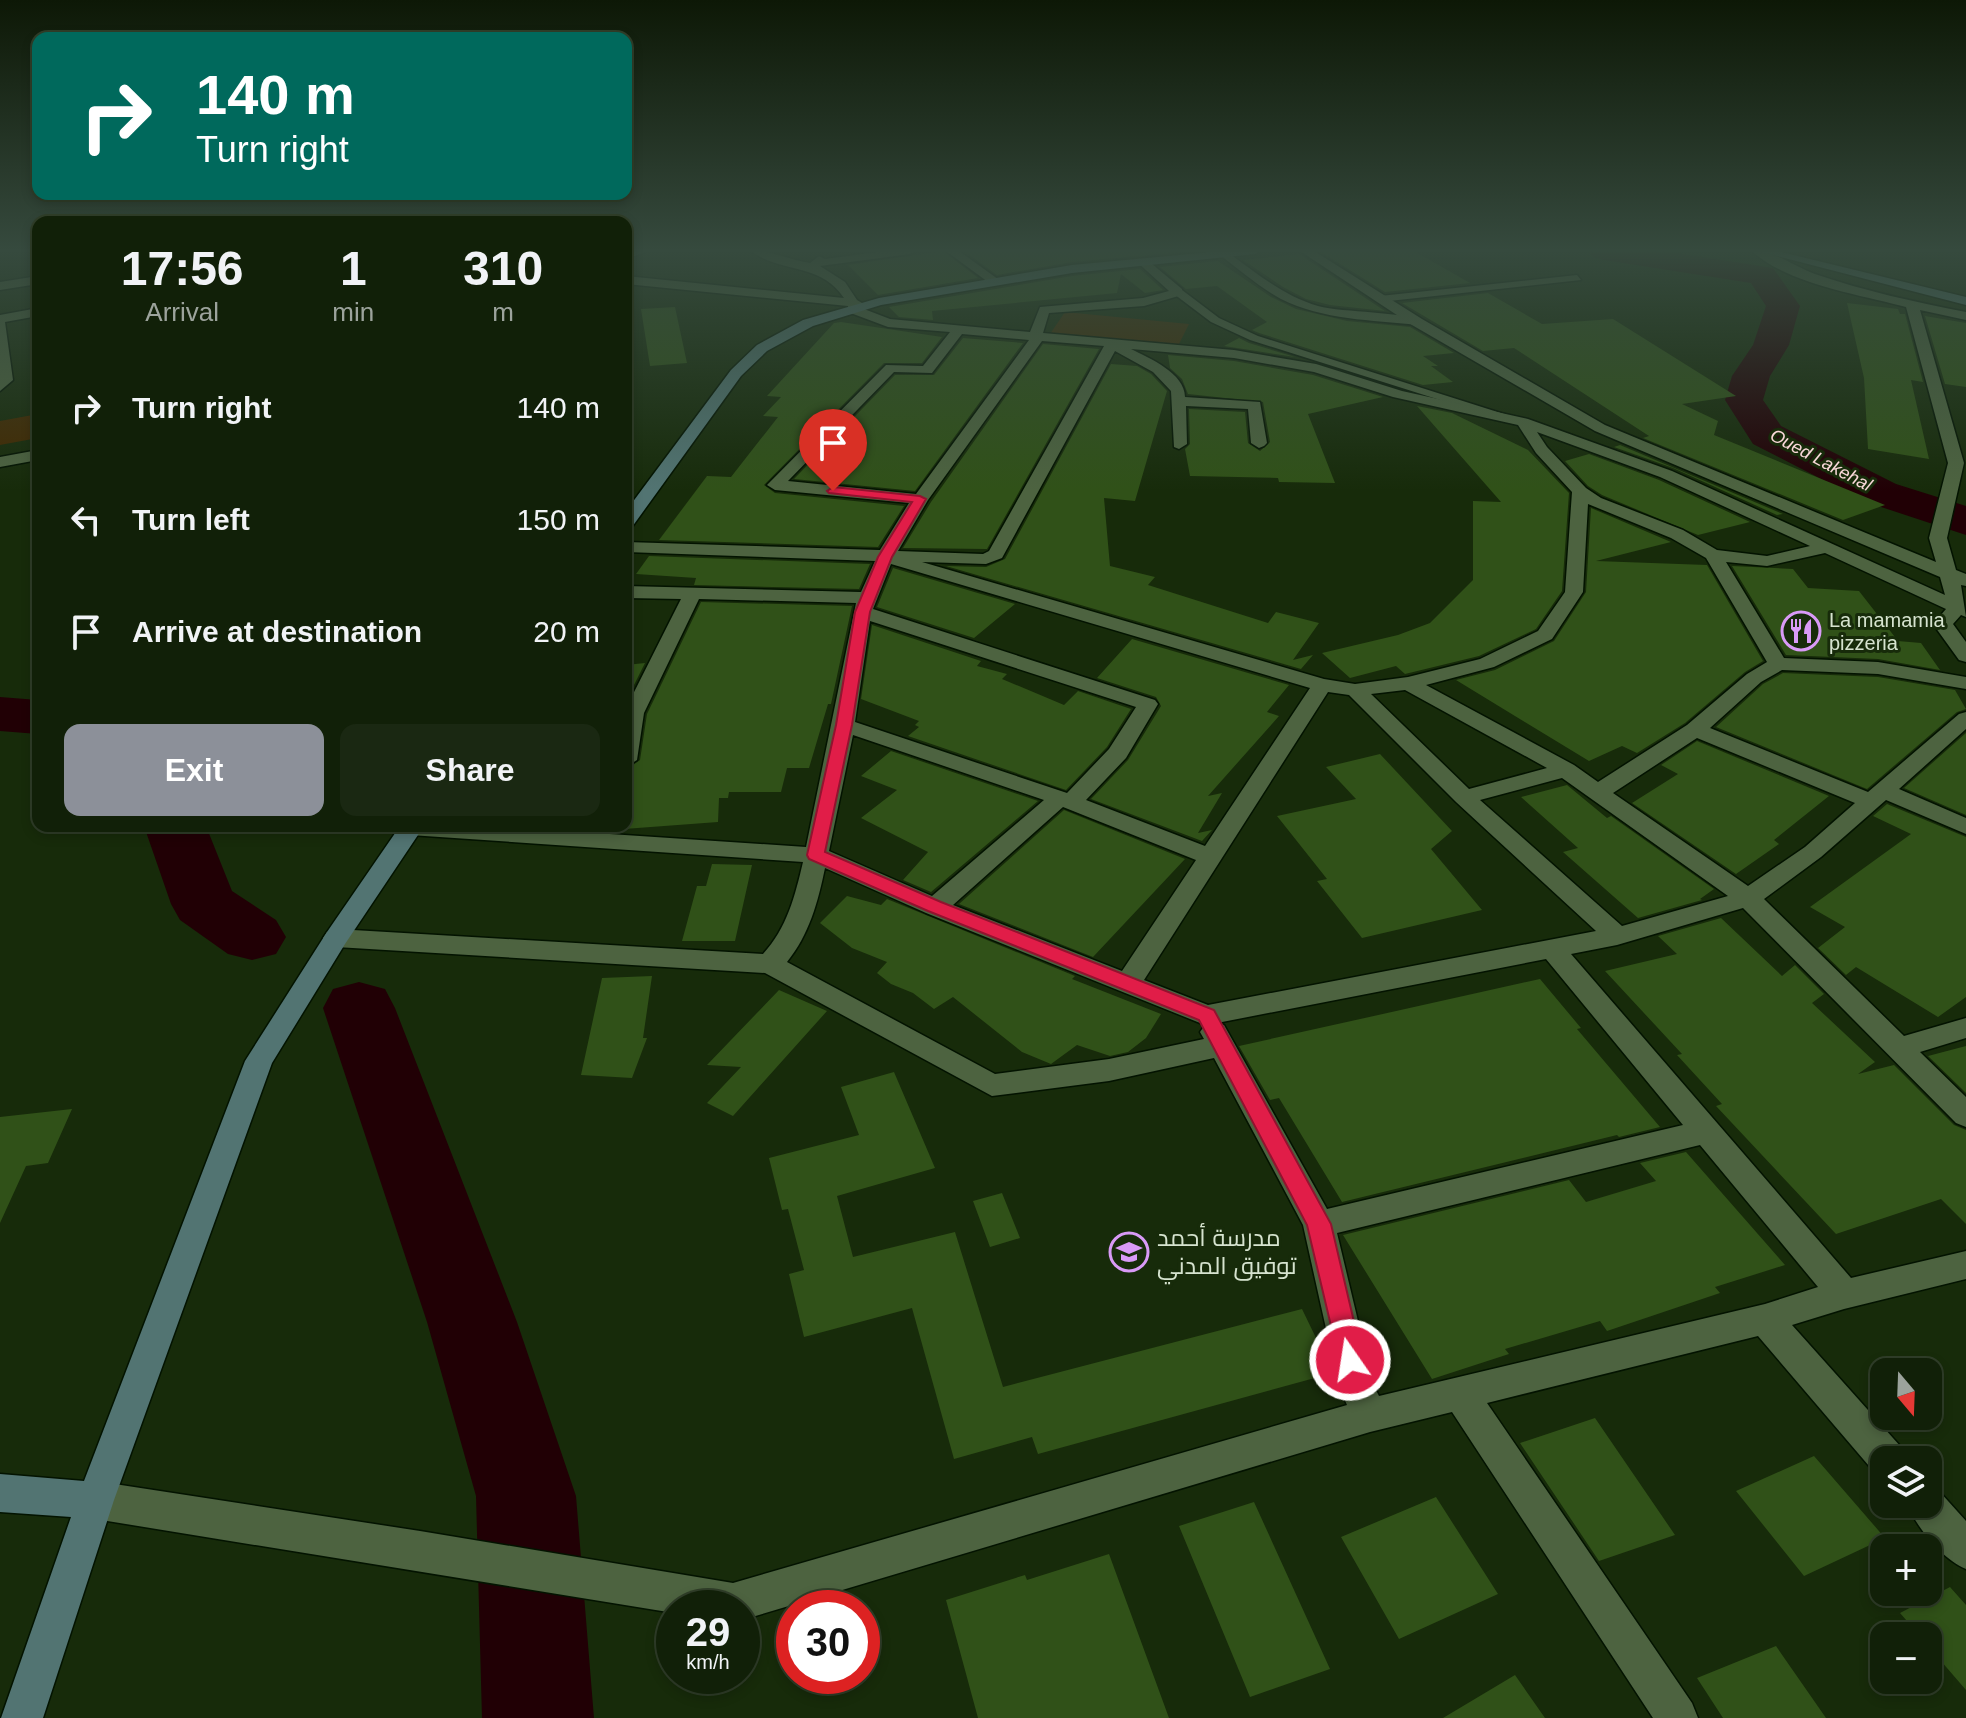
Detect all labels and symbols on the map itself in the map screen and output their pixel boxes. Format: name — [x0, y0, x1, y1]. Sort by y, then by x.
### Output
pin — [799, 409, 867, 491]
water label: Oued Lakehal — [1767, 425, 1876, 496]
place label: La mamamia pizzeria — [1829, 609, 1945, 654]
restaurant icon: La mamamia pizzeria — [1780, 610, 1822, 652]
place label: مدرسة أحمد توفيق المدني — [1157, 1222, 1297, 1285]
school or university icon: مدرسة أحمد توفيق المدني — [1108, 1231, 1150, 1273]
position arrow — [1308, 1318, 1392, 1402]
north arrow — [1870, 1358, 1942, 1430]
speed limit sign: 30 — [776, 1590, 880, 1694]

